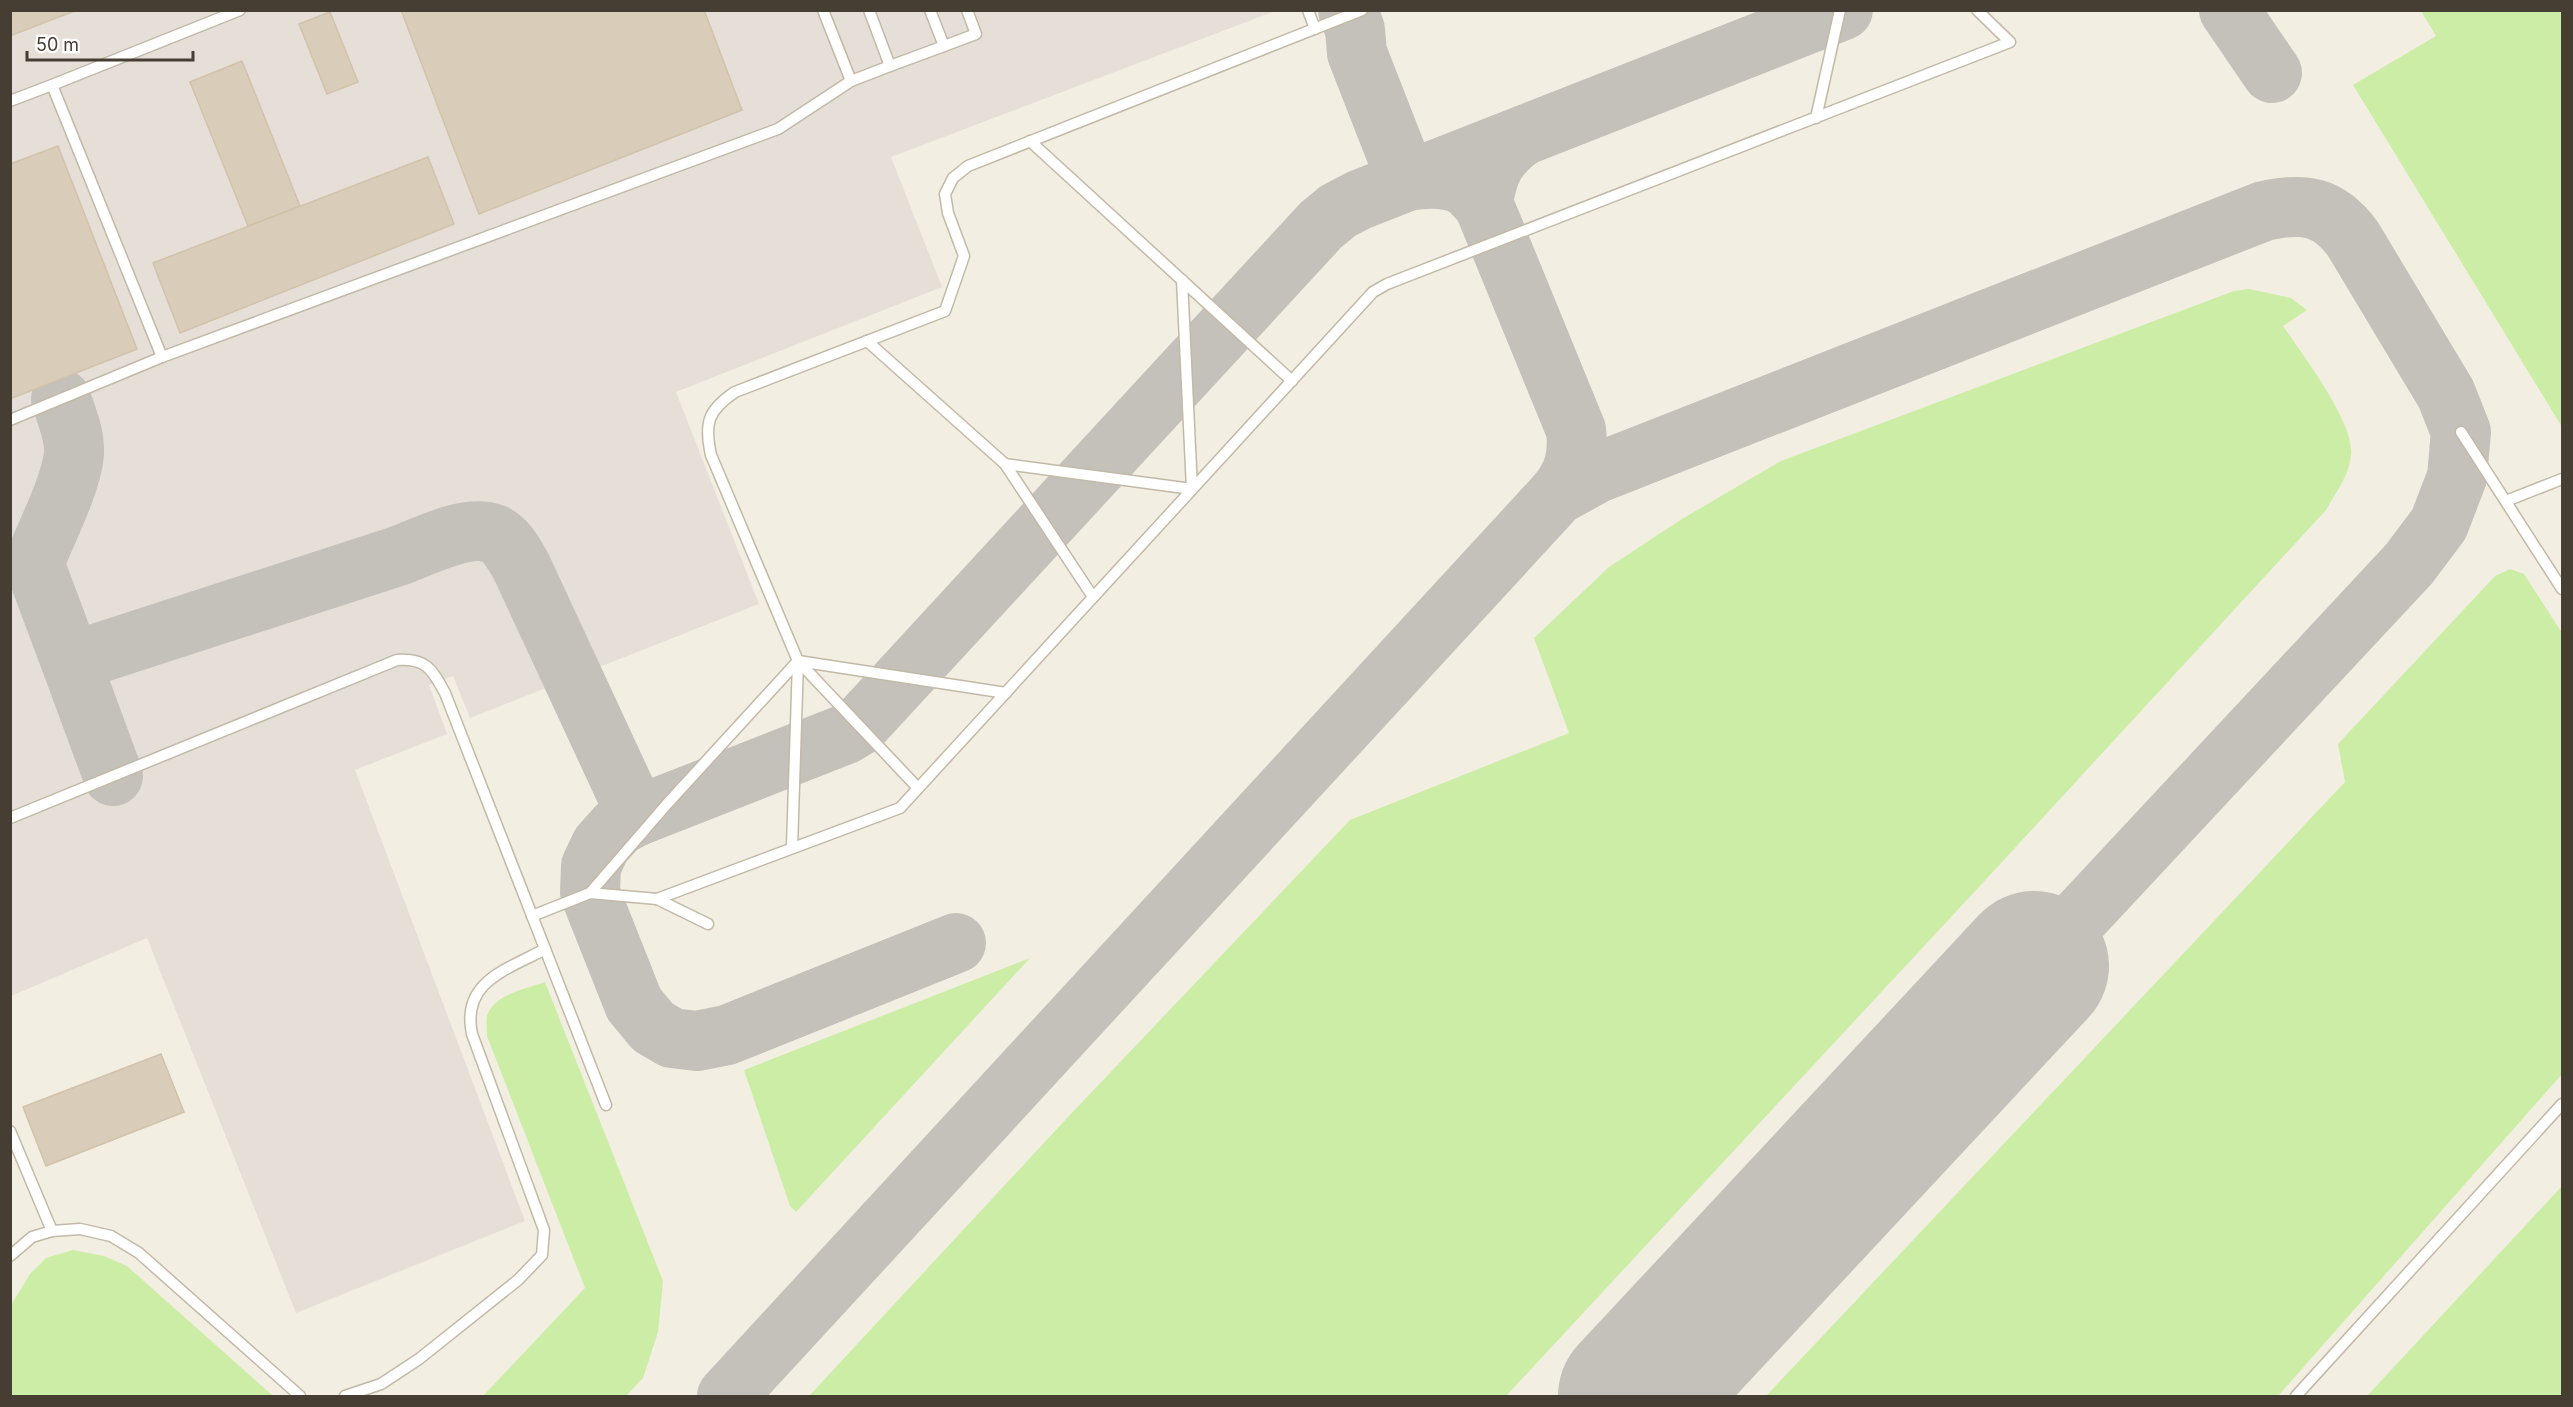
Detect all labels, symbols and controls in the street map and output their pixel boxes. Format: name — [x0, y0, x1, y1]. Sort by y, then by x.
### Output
scale bar — [27, 24, 194, 62]
text: 50 m — [36, 34, 79, 55]

